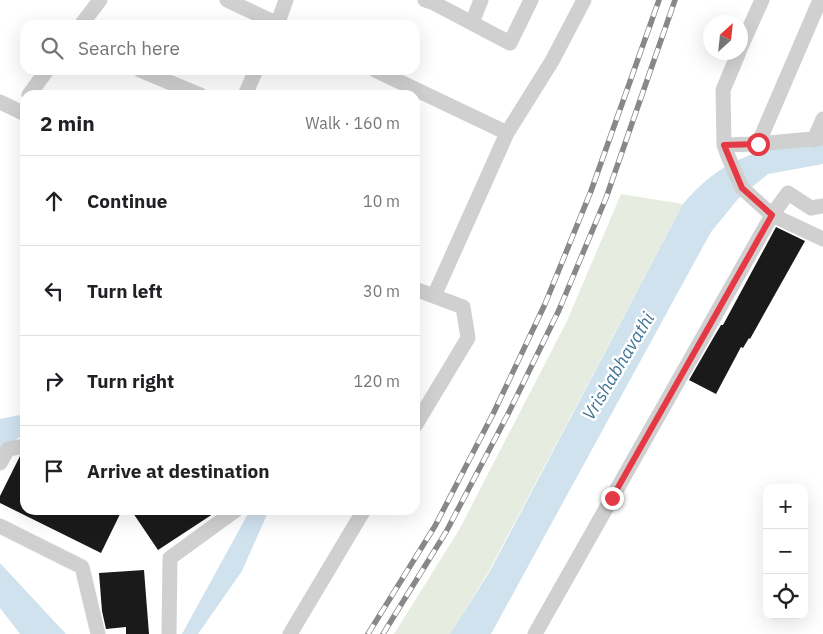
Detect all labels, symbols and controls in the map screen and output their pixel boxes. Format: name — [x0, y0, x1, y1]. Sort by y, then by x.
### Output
north arrow — [703, 15, 748, 60]
search box — [20, 20, 420, 75]
icon: search — [38, 34, 66, 62]
text: Search here — [78, 36, 180, 60]
text: 2 min — [40, 109, 95, 137]
text: Walk · 160 m — [305, 113, 400, 133]
route start — [747, 133, 770, 156]
icon: ahead — [40, 187, 68, 215]
text: Continue — [87, 189, 167, 213]
text: 10 m — [363, 191, 400, 211]
icon: left — [40, 277, 68, 305]
text: Turn left — [87, 279, 163, 303]
text: 30 m — [363, 281, 400, 301]
water label: Vrishabhavathi — [577, 308, 659, 424]
icon: right — [40, 367, 68, 395]
text: Turn right — [87, 369, 174, 393]
text: 120 m — [353, 371, 400, 391]
icon: arrive — [40, 457, 68, 485]
text: Arrive at destination — [87, 459, 270, 483]
map controls — [763, 484, 808, 619]
button: + — [763, 484, 808, 529]
route end — [601, 487, 624, 510]
button: − — [763, 529, 808, 574]
button: locate — [763, 574, 808, 619]

